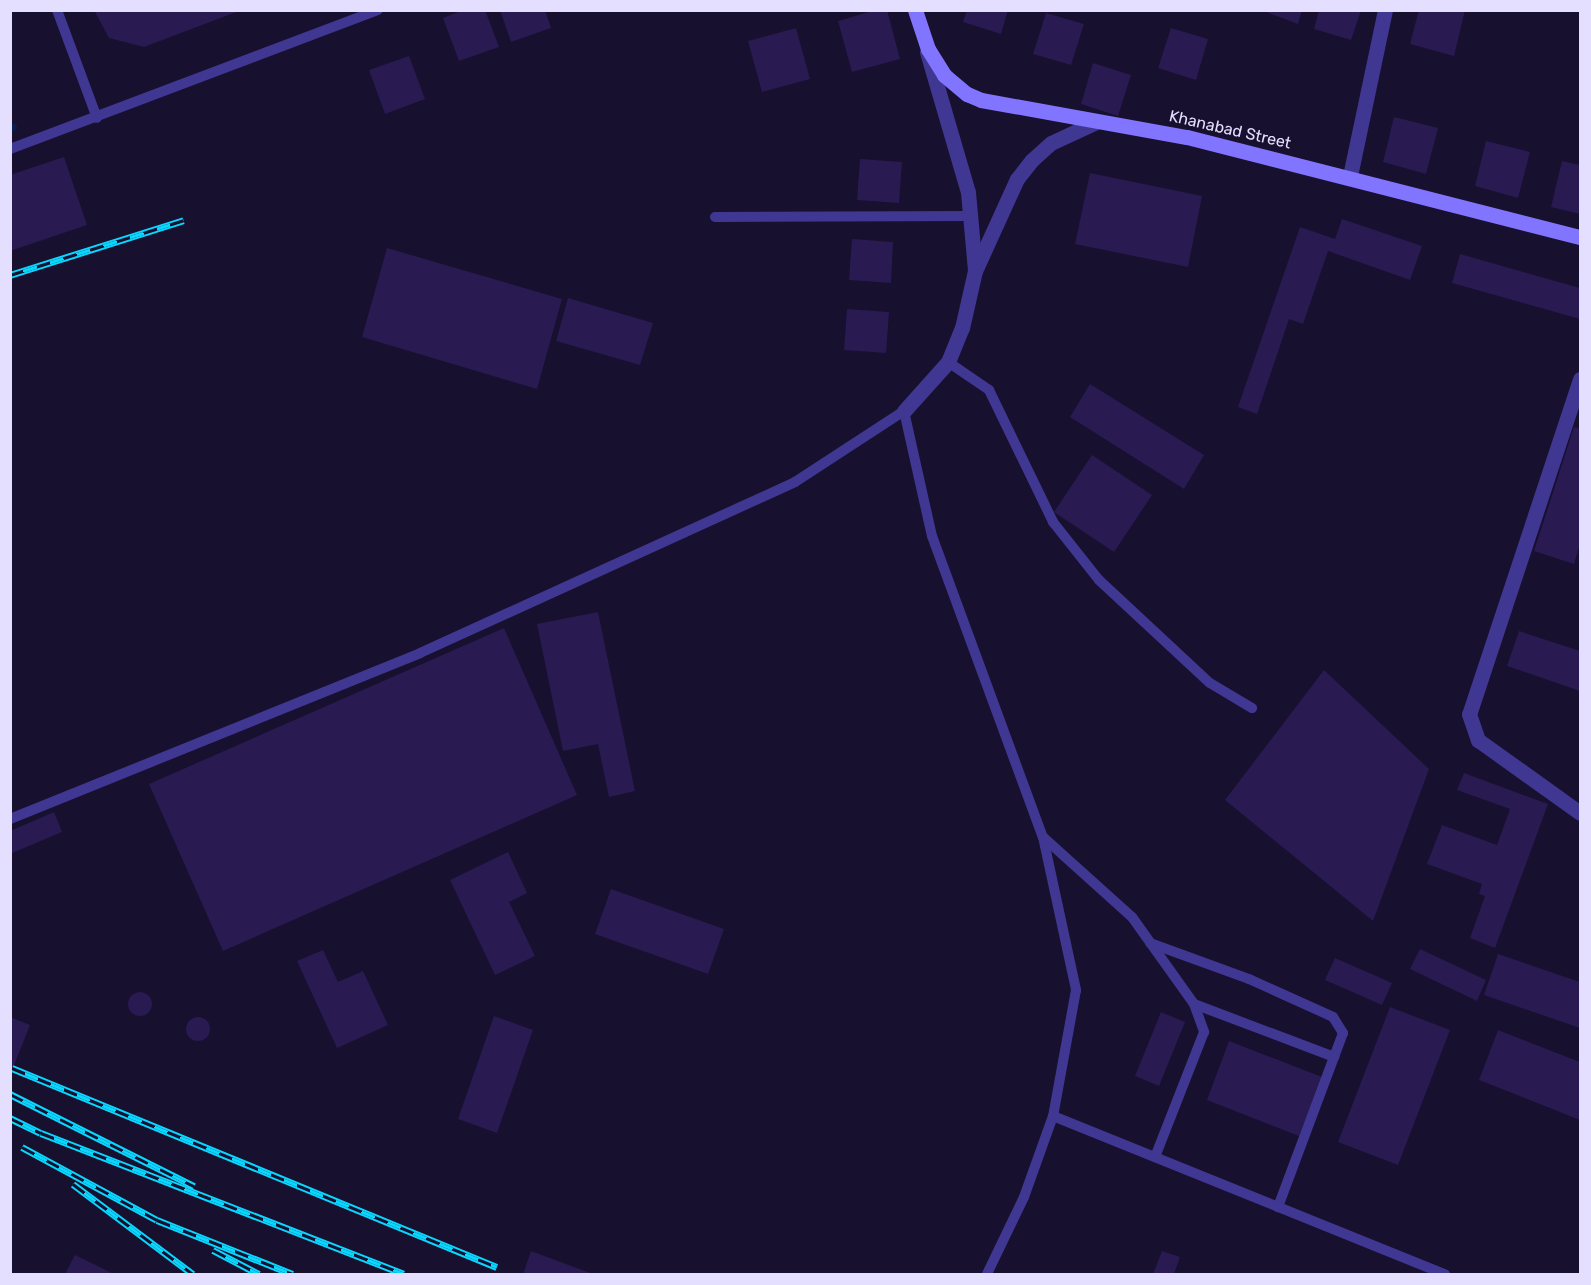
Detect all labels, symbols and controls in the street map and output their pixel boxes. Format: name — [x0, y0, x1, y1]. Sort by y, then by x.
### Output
street label: Khanabad Street — [1167, 107, 1293, 153]

